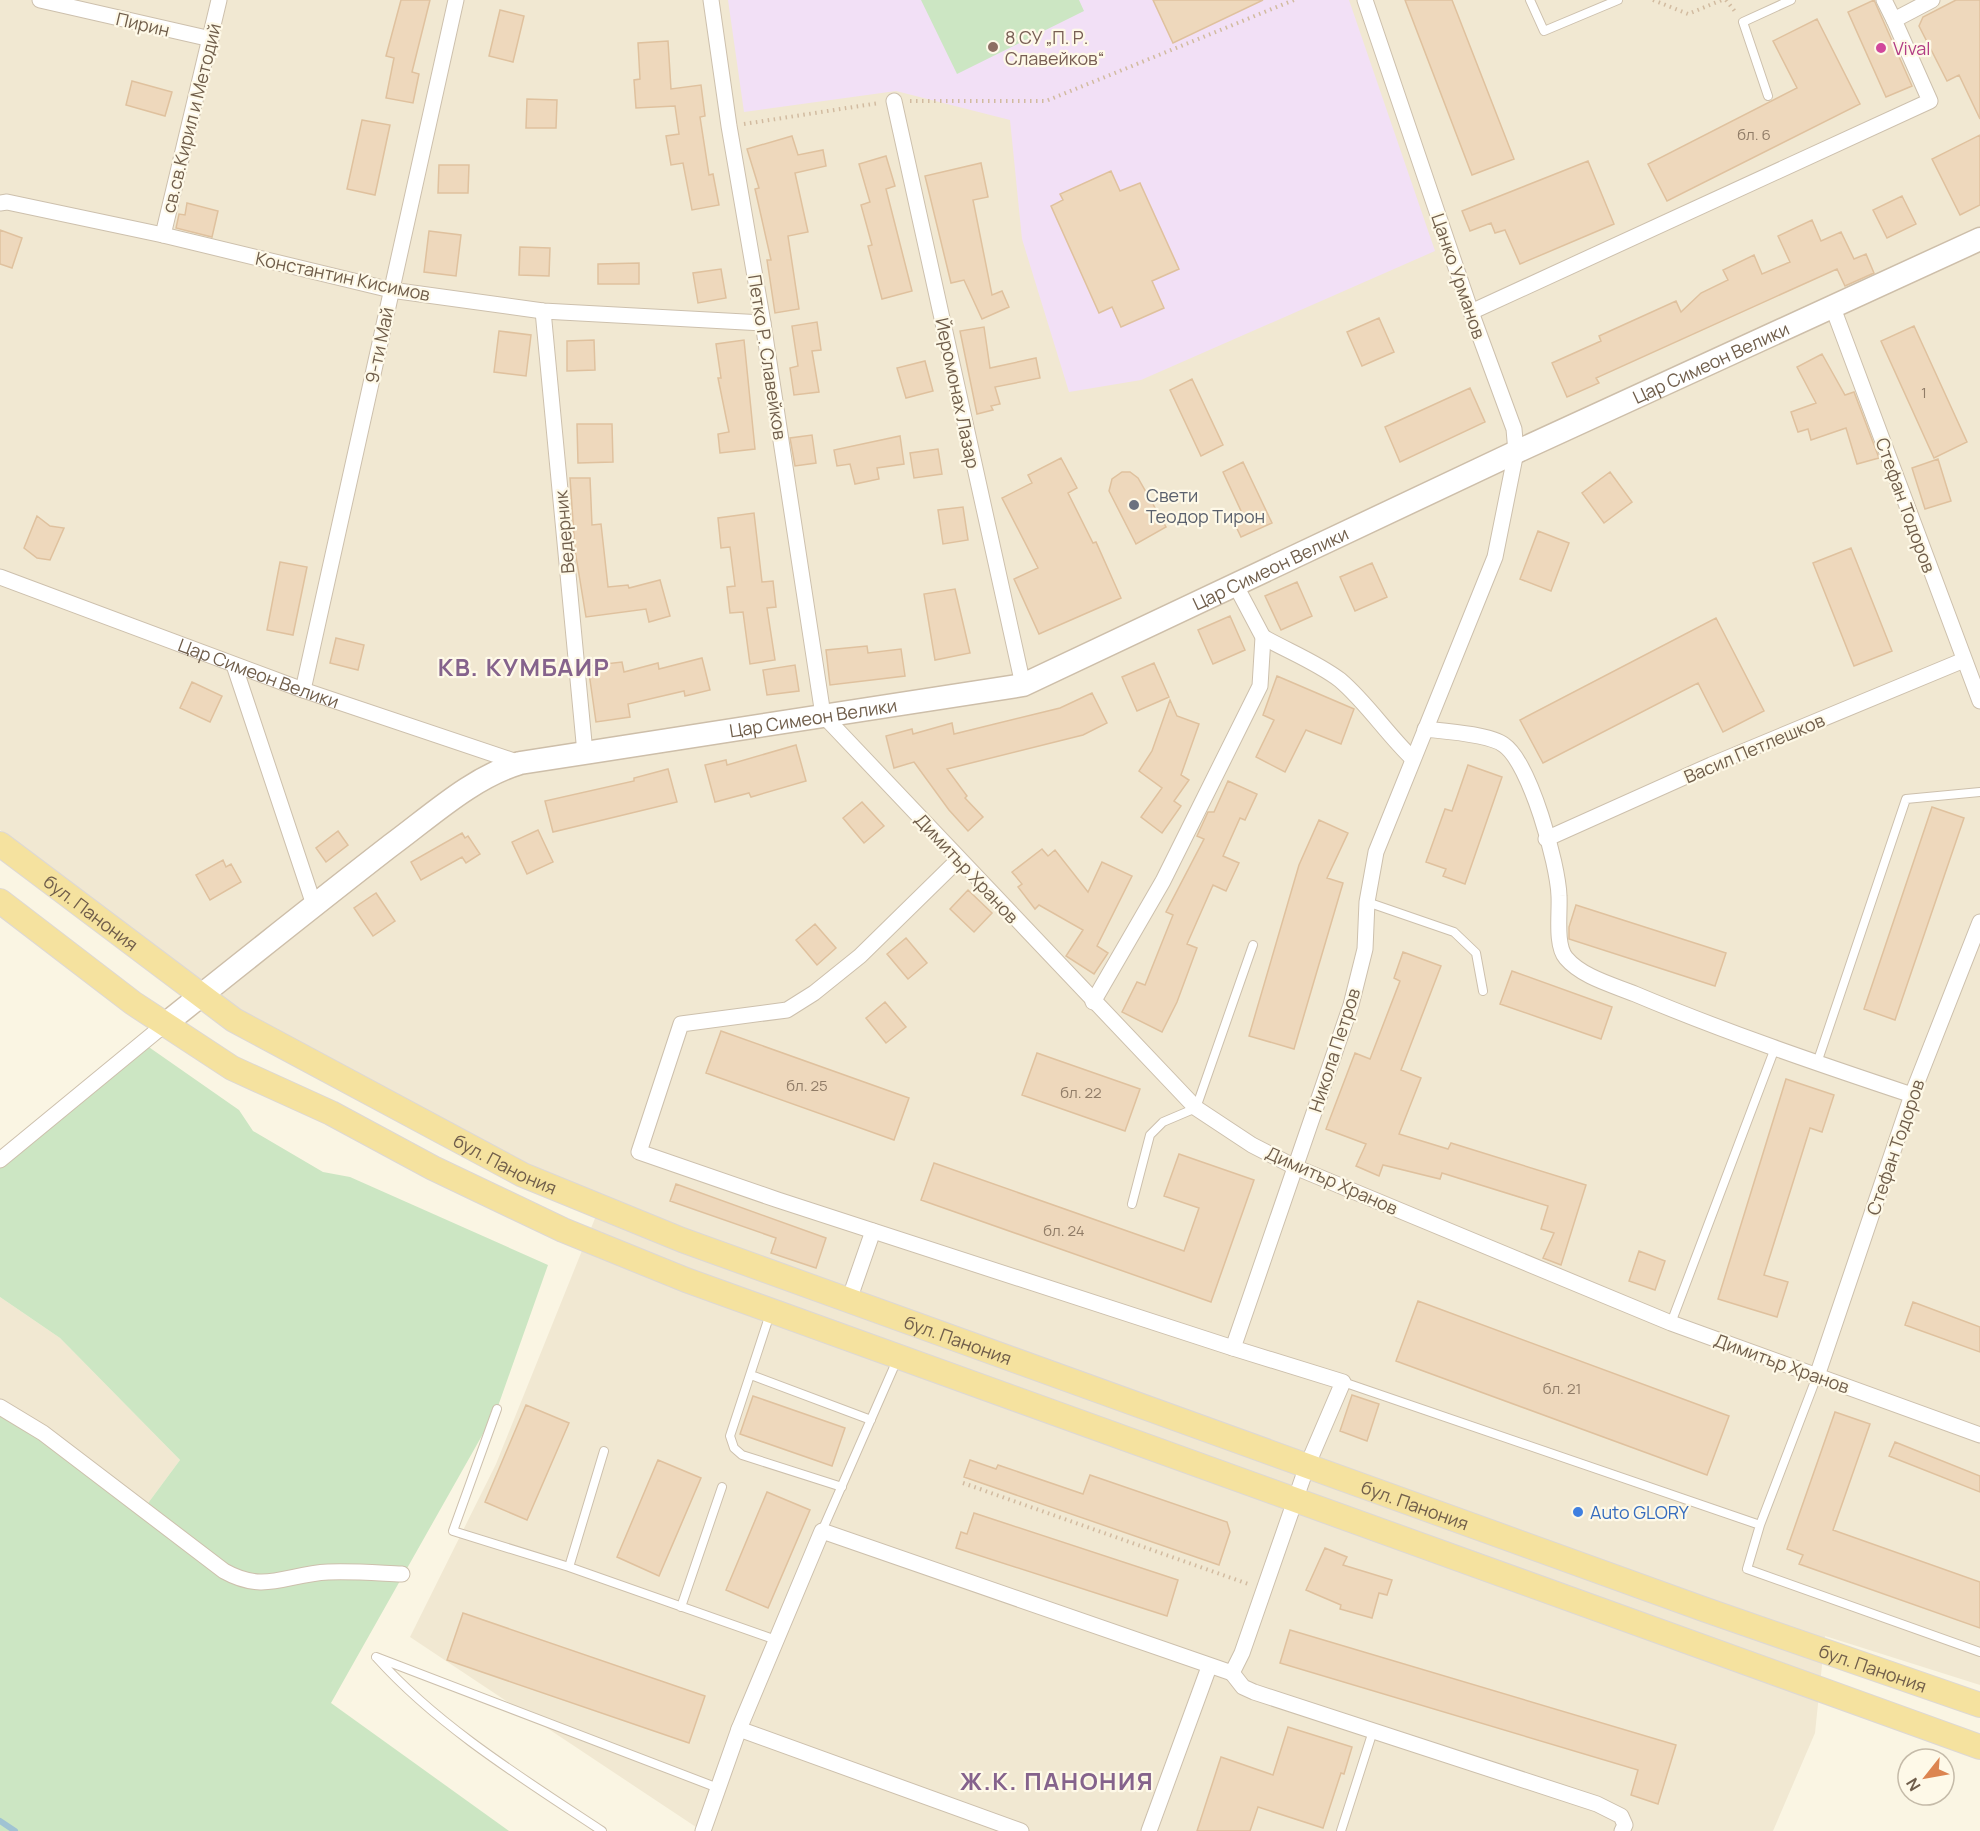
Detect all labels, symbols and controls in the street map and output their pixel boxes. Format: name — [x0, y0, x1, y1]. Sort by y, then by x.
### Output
street label: Пирин — [114, 6, 172, 42]
street label: св.св.Кирил и Методий — [156, 21, 226, 215]
place label: 8 СУ „П. Р. Славейков“ — [1005, 25, 1104, 70]
place label: Vival — [1893, 36, 1931, 60]
marker: 8 СУ „П. Р. Славейков“ — [986, 40, 1000, 54]
marker: Vival — [1874, 41, 1888, 55]
house number: бл. 6 — [1737, 124, 1771, 145]
street label: Цанко Урманов — [1426, 210, 1492, 342]
street label: Константин Кисимов — [254, 246, 433, 306]
street label: Петко Р. Славейков — [743, 273, 793, 442]
street label: 9-ти Май — [359, 305, 399, 385]
street label: Йеромонах Лазар — [930, 316, 986, 470]
street label: Цар Симеон Велики — [1629, 316, 1793, 409]
house number: 1 — [1921, 382, 1927, 403]
street label: Стефан Тодоров — [1870, 434, 1942, 576]
place label: Свети Теодор Тирон — [1146, 483, 1265, 528]
street label: Ведерник — [548, 488, 580, 575]
marker: Свети Теодор Тирон — [1127, 498, 1141, 512]
street label: Цар Симеон Велики — [1189, 521, 1352, 615]
street label: Цар Симеон Велики — [175, 633, 342, 713]
district label: КВ. КУМБАИР — [438, 650, 610, 683]
street label: Цар Симеон Велики — [727, 693, 899, 742]
street label: Васил Петлешков — [1680, 707, 1828, 788]
street label: Димитър Хранов — [910, 808, 1024, 928]
street label: бул. Панония — [39, 869, 143, 956]
street label: Никола Петров — [1303, 985, 1365, 1115]
house number: бл. 25 — [786, 1075, 828, 1096]
street label: Стефан Тодоров — [1861, 1076, 1930, 1218]
house number: бл. 22 — [1060, 1082, 1102, 1103]
street label: бул. Панония — [450, 1128, 560, 1200]
street label: Димитър Хранов — [1262, 1140, 1402, 1220]
house number: бл. 24 — [1043, 1220, 1085, 1241]
street label: бул. Панония — [901, 1309, 1015, 1370]
street label: Димитър Хранов — [1711, 1327, 1853, 1399]
house number: бл. 21 — [1543, 1378, 1581, 1399]
street label: бул. Панония — [1358, 1475, 1472, 1535]
place label: Auto GLORY — [1590, 1500, 1690, 1524]
marker: Auto GLORY — [1571, 1505, 1585, 1519]
street label: бул. Панония — [1816, 1638, 1930, 1698]
north arrow — [1896, 1747, 1956, 1807]
district label: Ж.К. ПАНОНИЯ — [960, 1764, 1154, 1797]
text: N — [1901, 1774, 1926, 1795]

